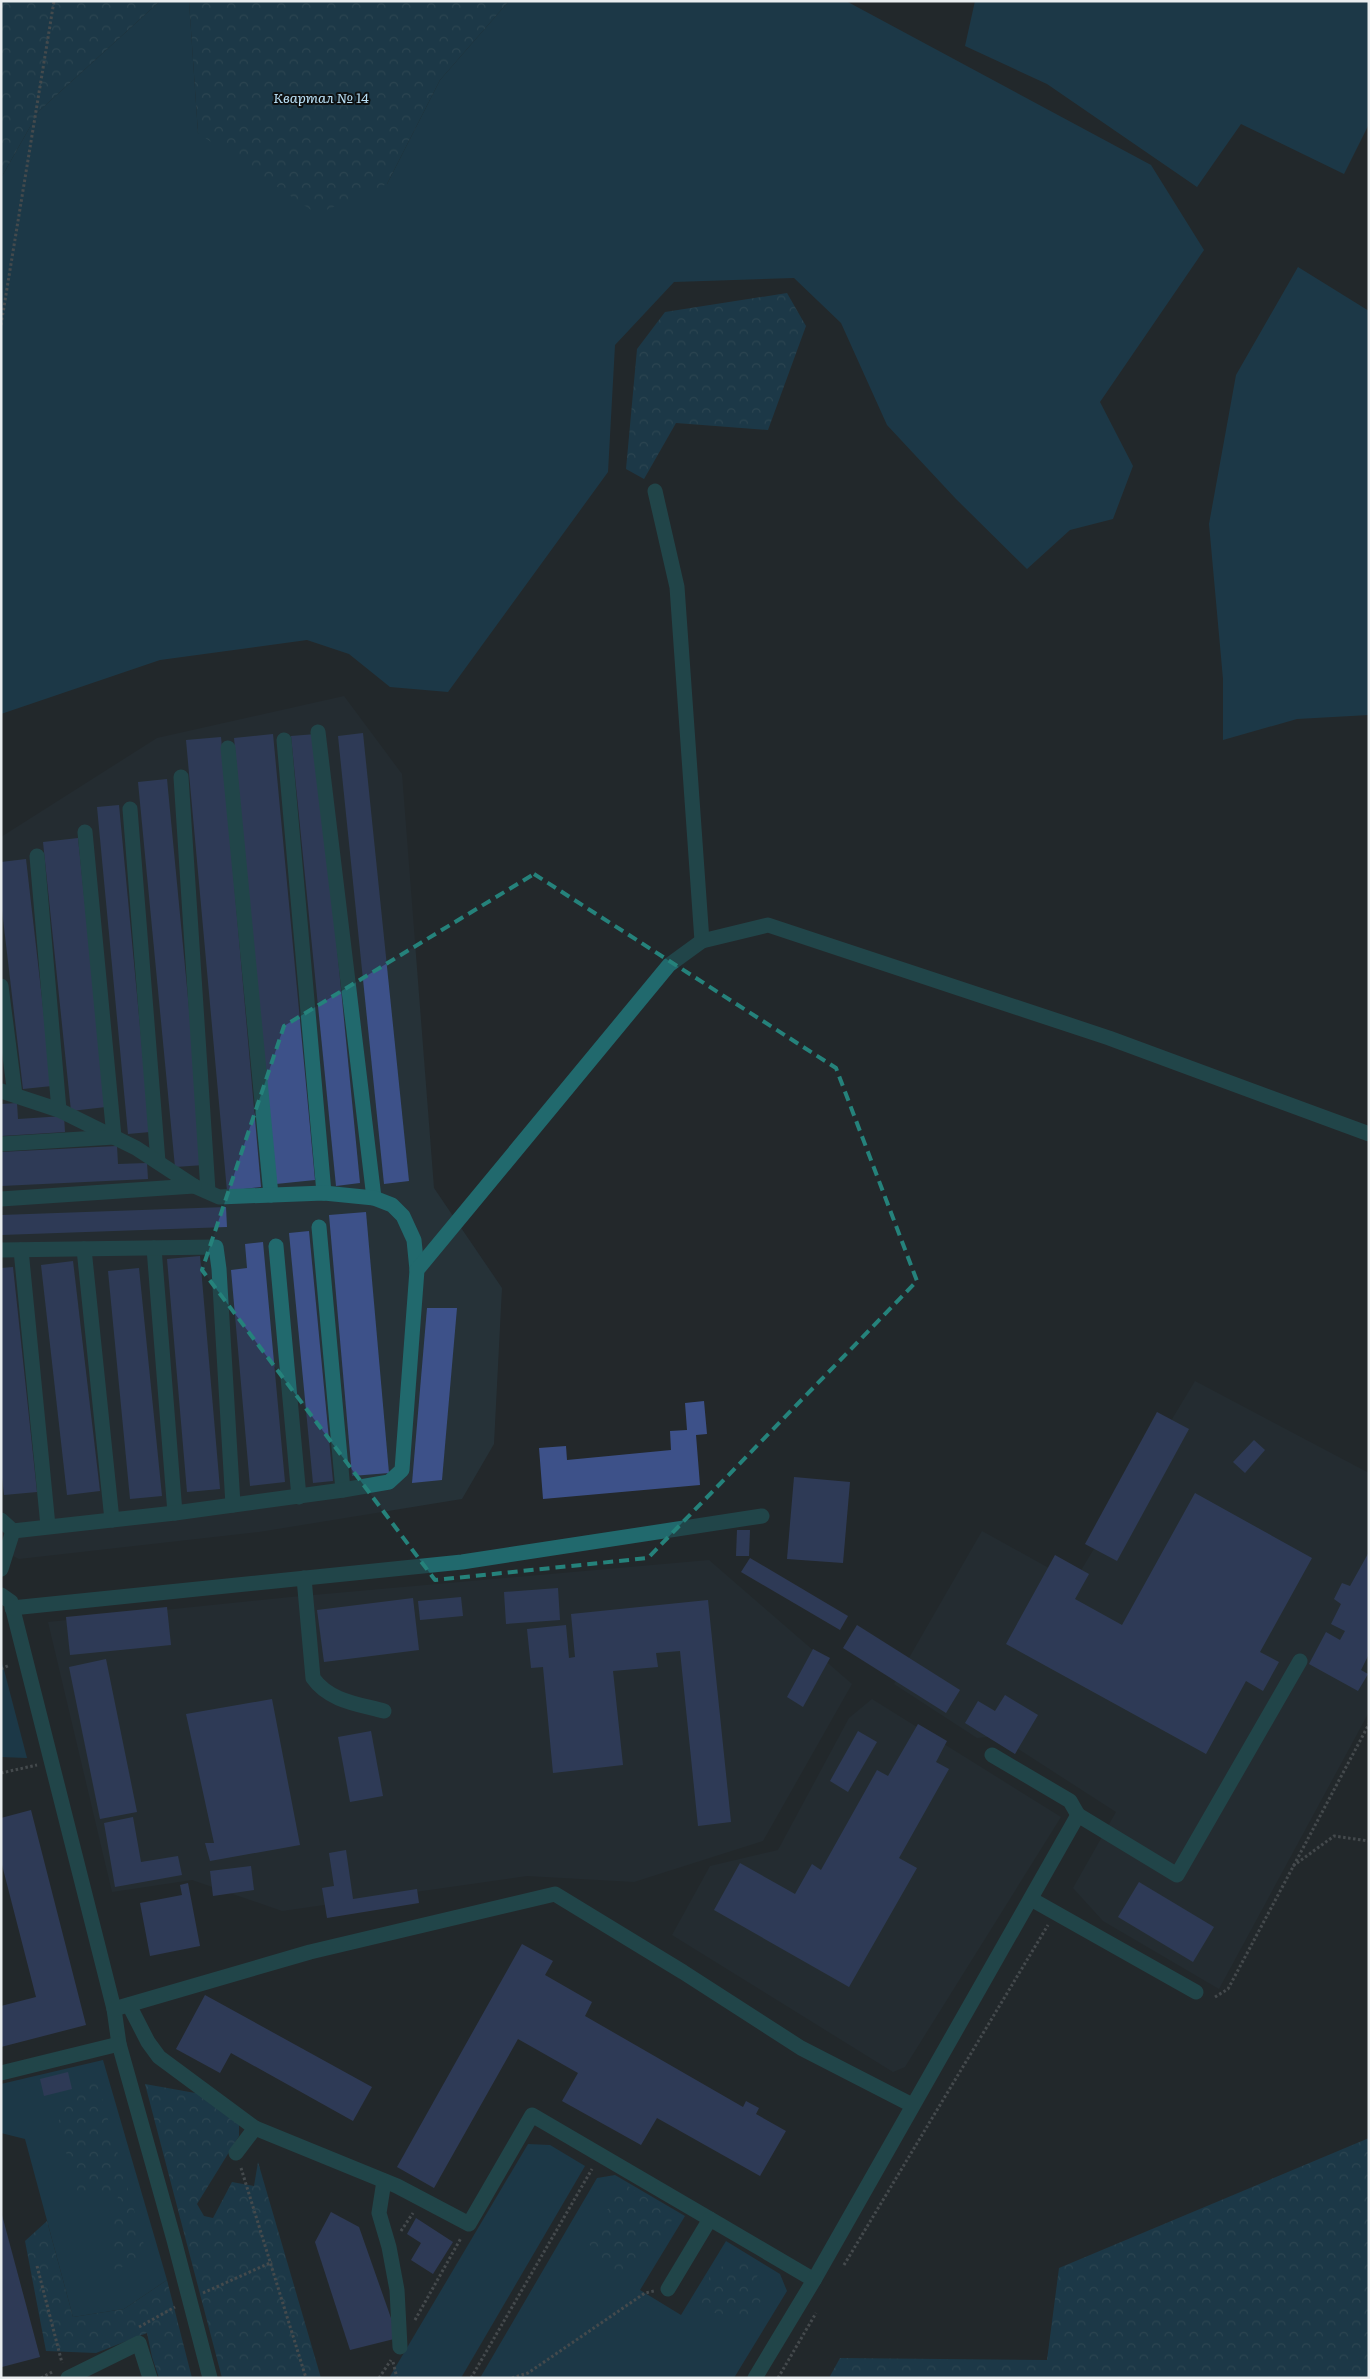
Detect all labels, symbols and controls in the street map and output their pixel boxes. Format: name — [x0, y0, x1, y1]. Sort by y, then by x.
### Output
park label: Квартал № 14 — [273, 87, 369, 107]

